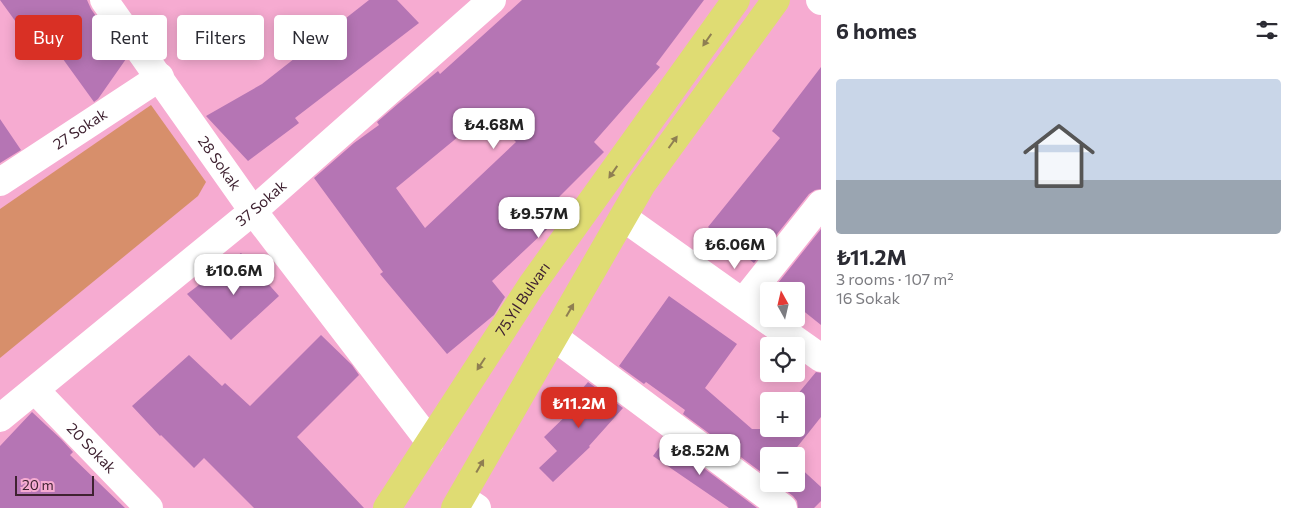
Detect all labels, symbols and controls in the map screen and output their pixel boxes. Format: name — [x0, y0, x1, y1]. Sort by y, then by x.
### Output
chip: Buy — [15, 15, 82, 60]
chip: Rent — [92, 15, 167, 60]
chip: Filters — [177, 15, 264, 60]
chip: New — [274, 15, 347, 60]
icon: filters — [1253, 16, 1281, 44]
text: 6 homes — [836, 18, 917, 43]
one-way arrow — [702, 33, 712, 47]
street label: 27 Sokak — [49, 104, 110, 153]
pin: ₺4.68M — [453, 108, 535, 150]
icon: home — [1014, 111, 1104, 201]
text: ₺4.68M — [464, 114, 524, 133]
street label: 28 Sokak — [195, 132, 245, 193]
one-way arrow — [668, 135, 678, 149]
one-way arrow — [608, 165, 618, 179]
street label: 37 Sokak — [232, 176, 290, 230]
pin: ₺9.57M — [498, 196, 580, 239]
text: ₺9.57M — [510, 203, 568, 222]
pin: ₺6.06M — [694, 228, 776, 270]
text: ₺6.06M — [704, 234, 766, 253]
text: ₺11.2M — [836, 244, 907, 269]
pin: ₺10.6M — [193, 254, 275, 296]
street label: 75.Yıl Bulvarı — [491, 258, 553, 339]
text: ₺10.6M — [205, 260, 263, 279]
text: 3 rooms · 107 m² — [836, 269, 954, 288]
north arrow — [760, 282, 805, 328]
map controls — [760, 282, 805, 492]
text: 16 Sokak — [836, 288, 900, 307]
one-way arrow — [565, 303, 574, 316]
button: locate — [760, 337, 805, 382]
one-way arrow — [477, 357, 486, 370]
pin: ₺11.2M — [538, 386, 620, 429]
button: + — [760, 392, 805, 437]
text: ₺11.2M — [552, 393, 606, 412]
street label: 20 Sokak — [64, 419, 120, 476]
pin: ₺8.52M — [659, 434, 741, 476]
text: ₺8.52M — [670, 440, 730, 459]
button: − — [760, 447, 805, 492]
one-way arrow — [475, 459, 484, 472]
scale bar — [15, 473, 94, 496]
text: 20 m — [22, 476, 54, 493]

